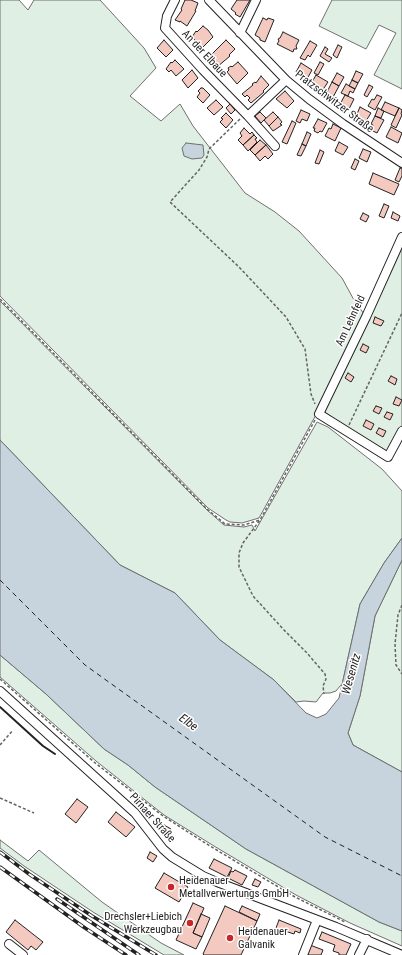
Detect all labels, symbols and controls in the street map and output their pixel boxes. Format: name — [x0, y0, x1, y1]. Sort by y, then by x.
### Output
street label: An der Elbaue — [179, 28, 229, 80]
street label: Pratzschwitzer Straße — [292, 68, 376, 136]
street label: Am Lehnfeld — [333, 293, 369, 349]
water label: Wesenitz — [339, 652, 365, 696]
water label: Elbe — [176, 711, 200, 735]
street label: Pirnaer Straße — [126, 791, 178, 845]
place label: Heidenauer Metallverwertungs GmbH — [179, 874, 289, 900]
marker: Heidenauer Metallverwertungs GmbH — [166, 882, 176, 892]
place label: Drechsler+Liebich Werkzeugbau — [104, 910, 182, 936]
marker: Drechsler+Liebich Werkzeugbau — [185, 918, 195, 928]
place label: Heidenauer Galvanik — [238, 925, 288, 951]
marker: Heidenauer Galvanik — [225, 933, 235, 943]

